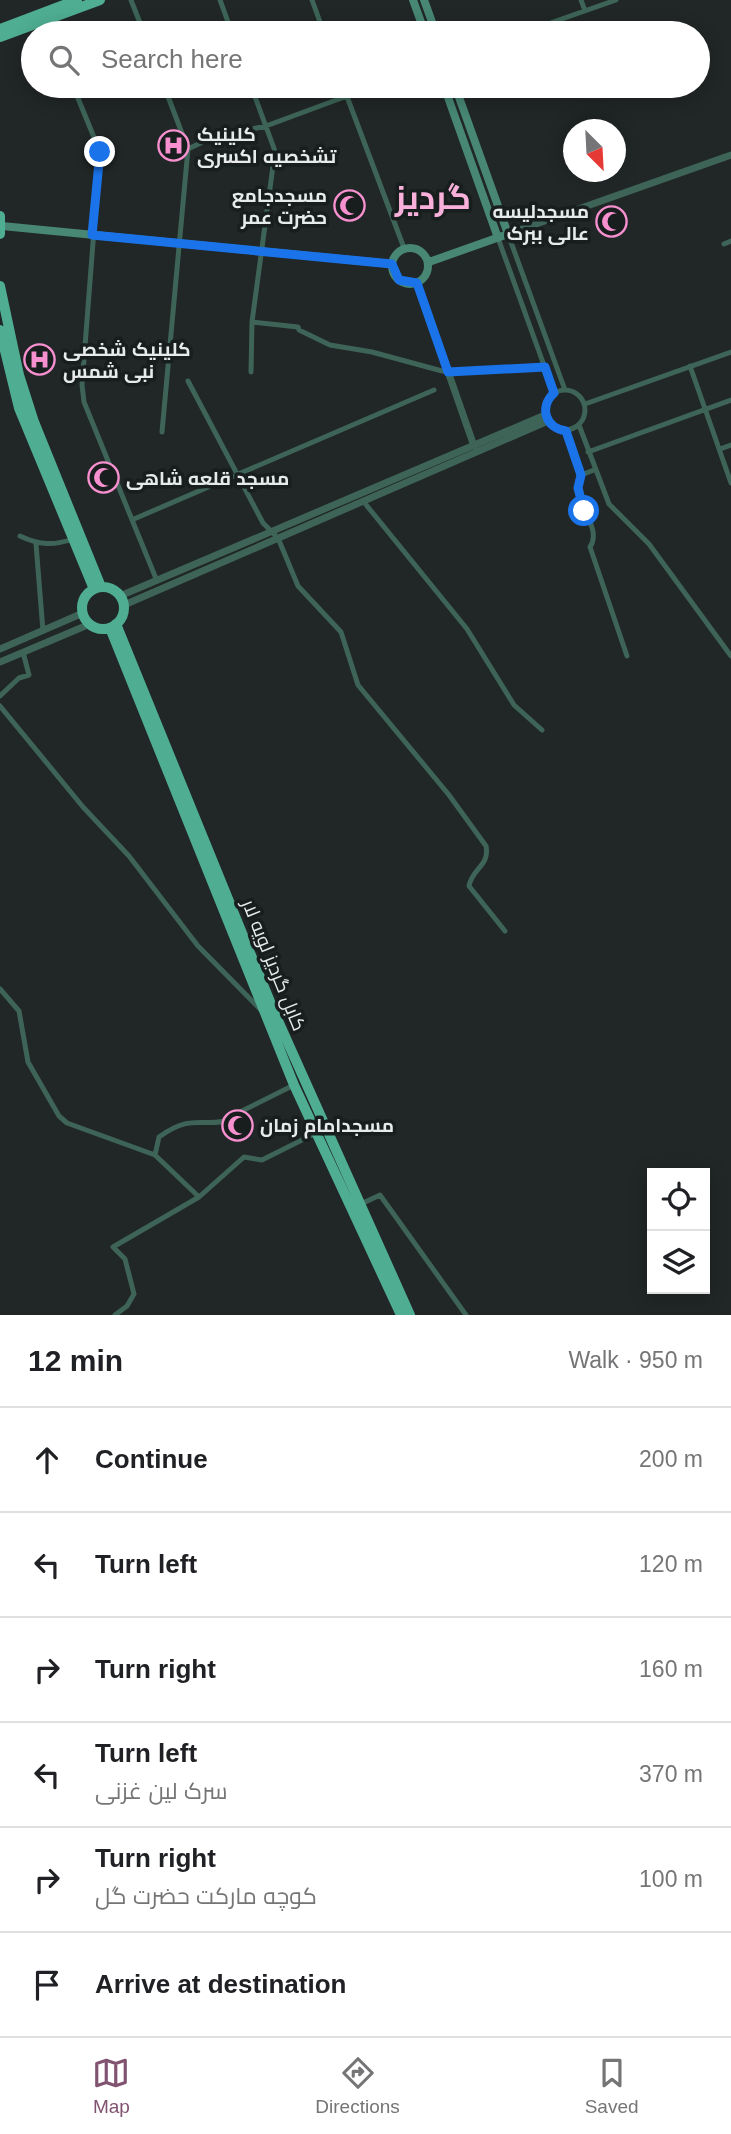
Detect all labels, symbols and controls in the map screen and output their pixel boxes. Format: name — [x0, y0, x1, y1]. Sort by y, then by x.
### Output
search box — [21, 21, 710, 98]
icon: search — [45, 41, 83, 79]
text: Search here — [101, 44, 243, 74]
north arrow — [563, 119, 626, 182]
place label: کلینیک تشخصیه اکسری — [197, 124, 337, 168]
hospital icon: کلینیک تشخصیه اکسری — [157, 128, 191, 162]
route end — [84, 136, 115, 167]
district label: گردیز — [394, 179, 471, 217]
place label: مسجدجامع حضرت عمر — [232, 185, 327, 229]
mosque icon: مسجدجامع حضرت عمر — [333, 189, 367, 223]
place label: مسجدلیسه عالی ببرک — [492, 201, 589, 245]
mosque icon: مسجدلیسه عالی ببرک — [595, 205, 629, 239]
place label: کلینیک شخصی نبی شمس — [63, 339, 191, 383]
hospital icon: کلینیک شخصی نبی شمس — [23, 343, 57, 377]
mosque icon: مسجد قلعه شاهی — [86, 461, 120, 495]
place label: مسجد قلعه شاهی — [126, 468, 289, 490]
route start — [568, 495, 599, 526]
street label: کابل گردیز لویه لار — [237, 895, 310, 1034]
mosque icon: مسجدامام زمان — [220, 1108, 254, 1142]
place label: مسجدامام زمان — [260, 1115, 394, 1139]
map controls — [647, 1168, 710, 1294]
button: locate — [647, 1168, 710, 1231]
button: layers — [647, 1231, 710, 1294]
text: 12 min — [28, 1344, 123, 1377]
text: Walk · 950 m — [568, 1347, 703, 1373]
icon: ahead — [28, 1441, 66, 1479]
text: Continue — [95, 1444, 208, 1474]
text: 200 m — [639, 1446, 703, 1472]
icon: left — [28, 1546, 66, 1584]
text: Turn left — [95, 1549, 197, 1579]
text: 120 m — [639, 1551, 703, 1577]
icon: right — [28, 1651, 66, 1689]
text: Turn right — [95, 1654, 216, 1684]
text: 160 m — [639, 1656, 703, 1682]
text: Turn left — [95, 1738, 197, 1768]
icon: left — [28, 1756, 66, 1794]
text: 370 m — [639, 1761, 703, 1787]
text: سرک لین غزنی — [95, 1778, 228, 1804]
text: Turn right — [95, 1843, 216, 1873]
icon: right — [28, 1861, 66, 1899]
text: 100 m — [639, 1866, 703, 1892]
text: کوچه مارکت حضرت گل — [95, 1883, 317, 1909]
icon: arrive — [28, 1966, 66, 2004]
text: Arrive at destination — [95, 1969, 346, 1999]
tab: Map — [92, 2054, 130, 2118]
tab: Directions — [315, 2054, 400, 2118]
tab: Saved — [585, 2054, 639, 2118]

